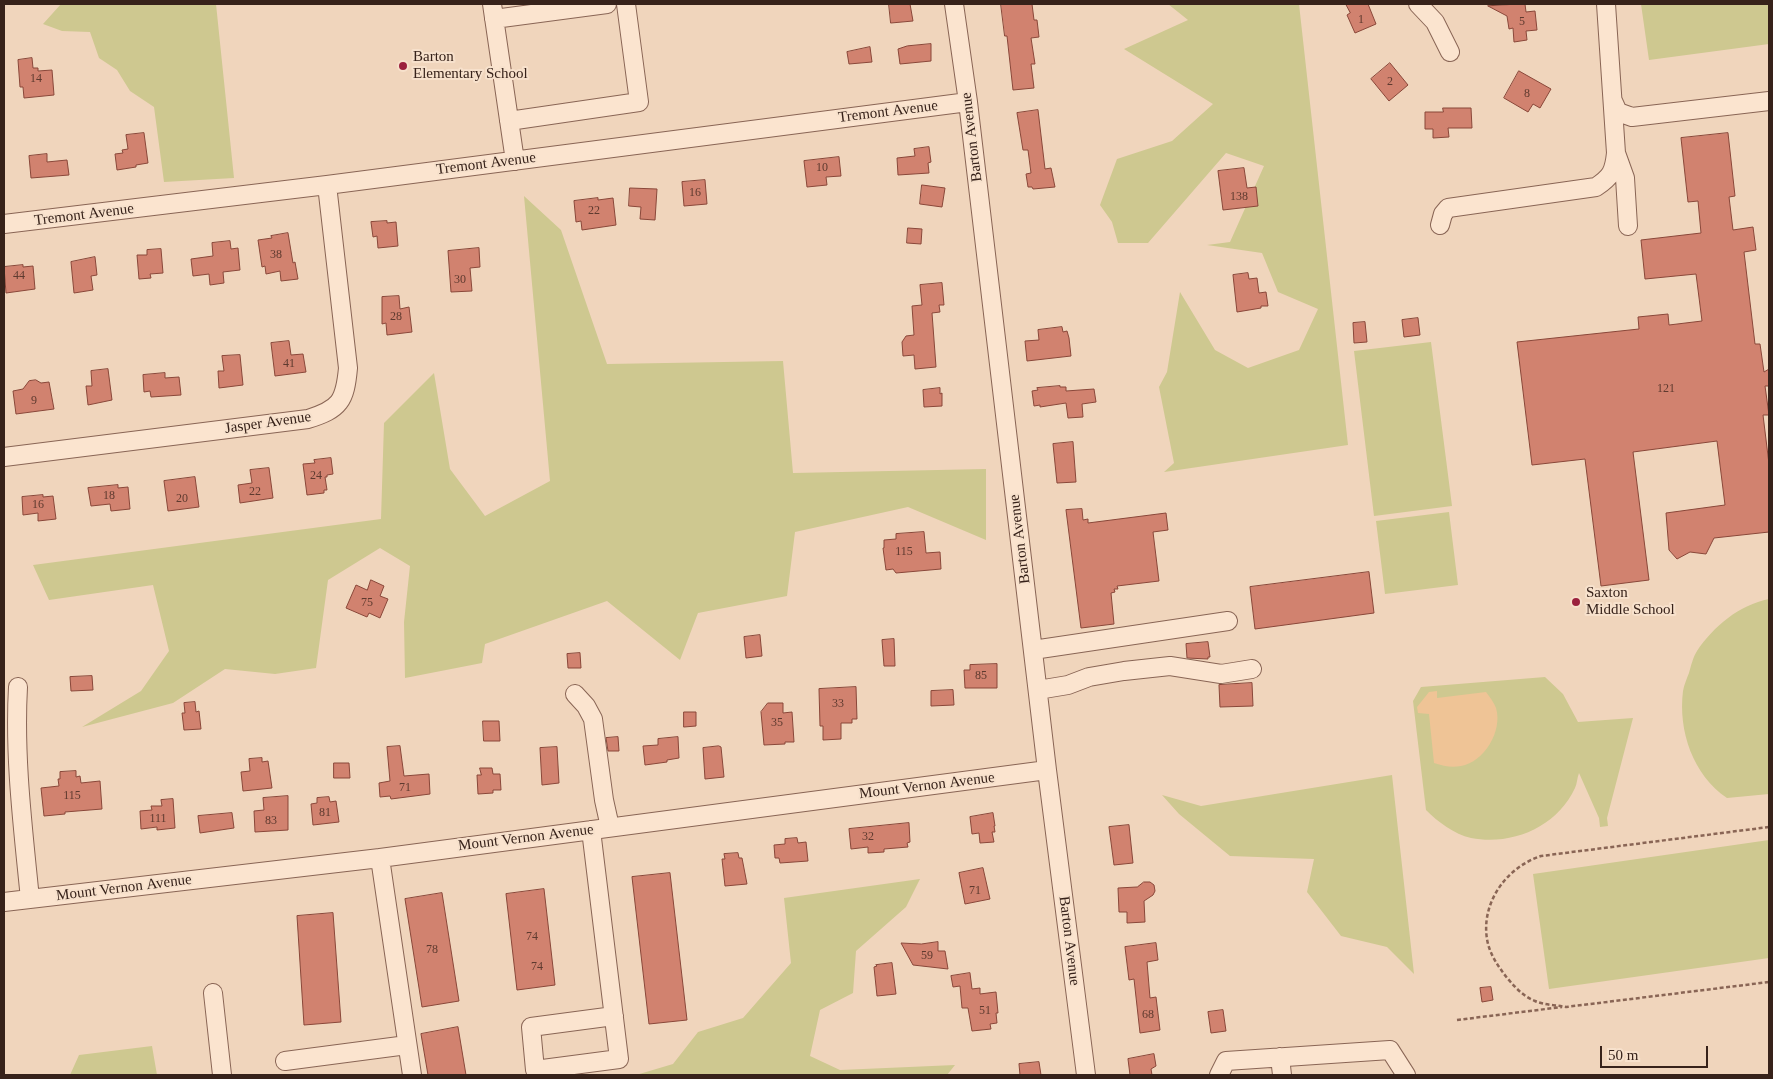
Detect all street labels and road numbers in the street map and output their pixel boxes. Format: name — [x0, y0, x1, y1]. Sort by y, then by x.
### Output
street label: Barton Avenue — [958, 91, 986, 183]
street label: Tremont Avenue — [837, 97, 939, 127]
street label: Tremont Avenue — [435, 149, 537, 179]
street label: Tremont Avenue — [33, 200, 135, 230]
street label: Jasper Avenue — [224, 408, 312, 438]
street label: Barton Avenue — [1006, 493, 1034, 585]
street label: Mount Vernon Avenue — [858, 769, 996, 803]
street label: Mount Vernon Avenue — [457, 821, 595, 855]
street label: Mount Vernon Avenue — [55, 871, 193, 905]
street label: Barton Avenue — [1055, 895, 1083, 987]

